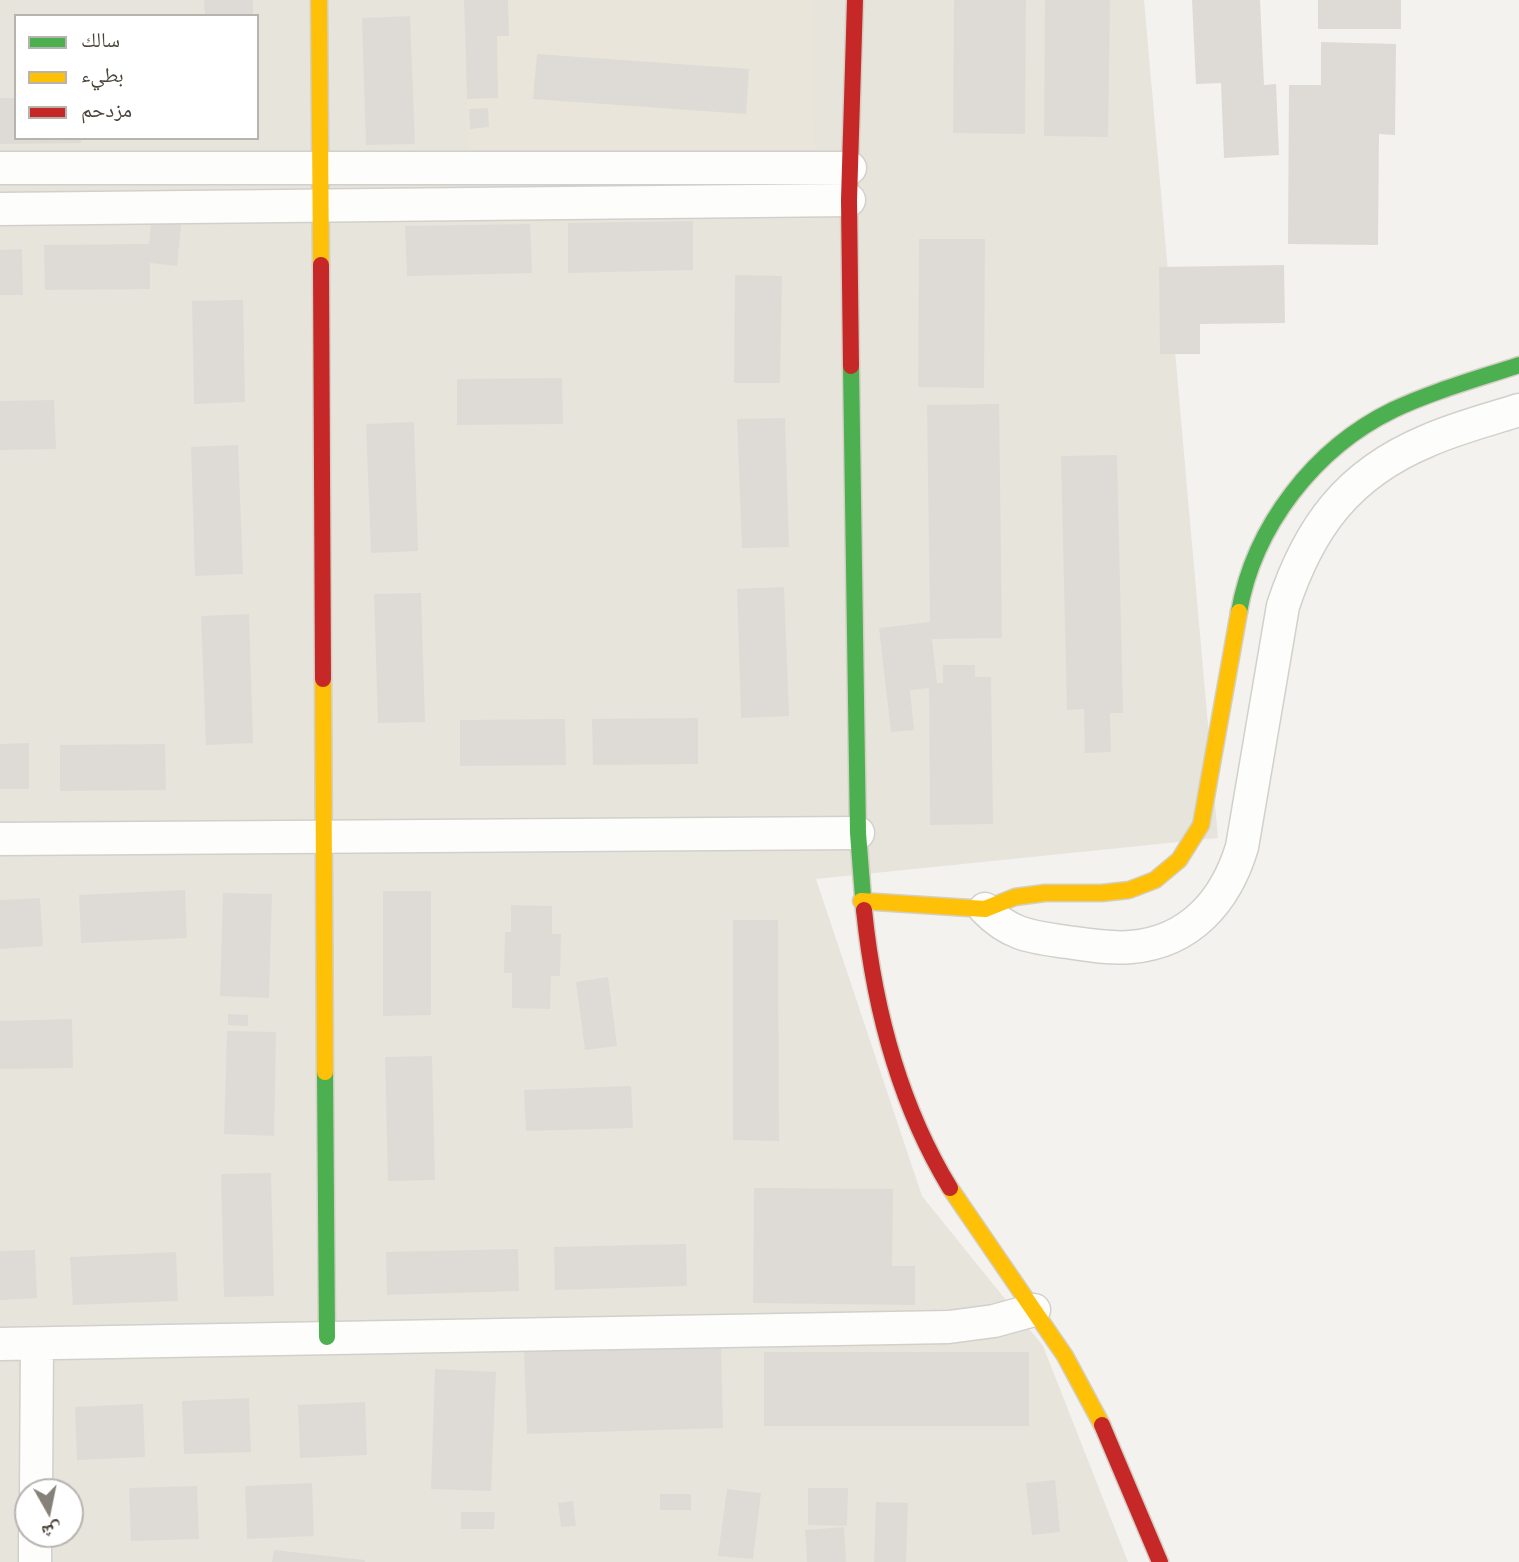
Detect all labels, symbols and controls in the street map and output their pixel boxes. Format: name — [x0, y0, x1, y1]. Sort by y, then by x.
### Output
legend — [14, 14, 259, 140]
text: سالك — [81, 26, 120, 52]
text: بطيء — [81, 61, 124, 87]
text: مزدحم — [81, 96, 132, 122]
north arrow — [14, 1478, 84, 1548]
text: ش — [40, 1518, 64, 1545]

